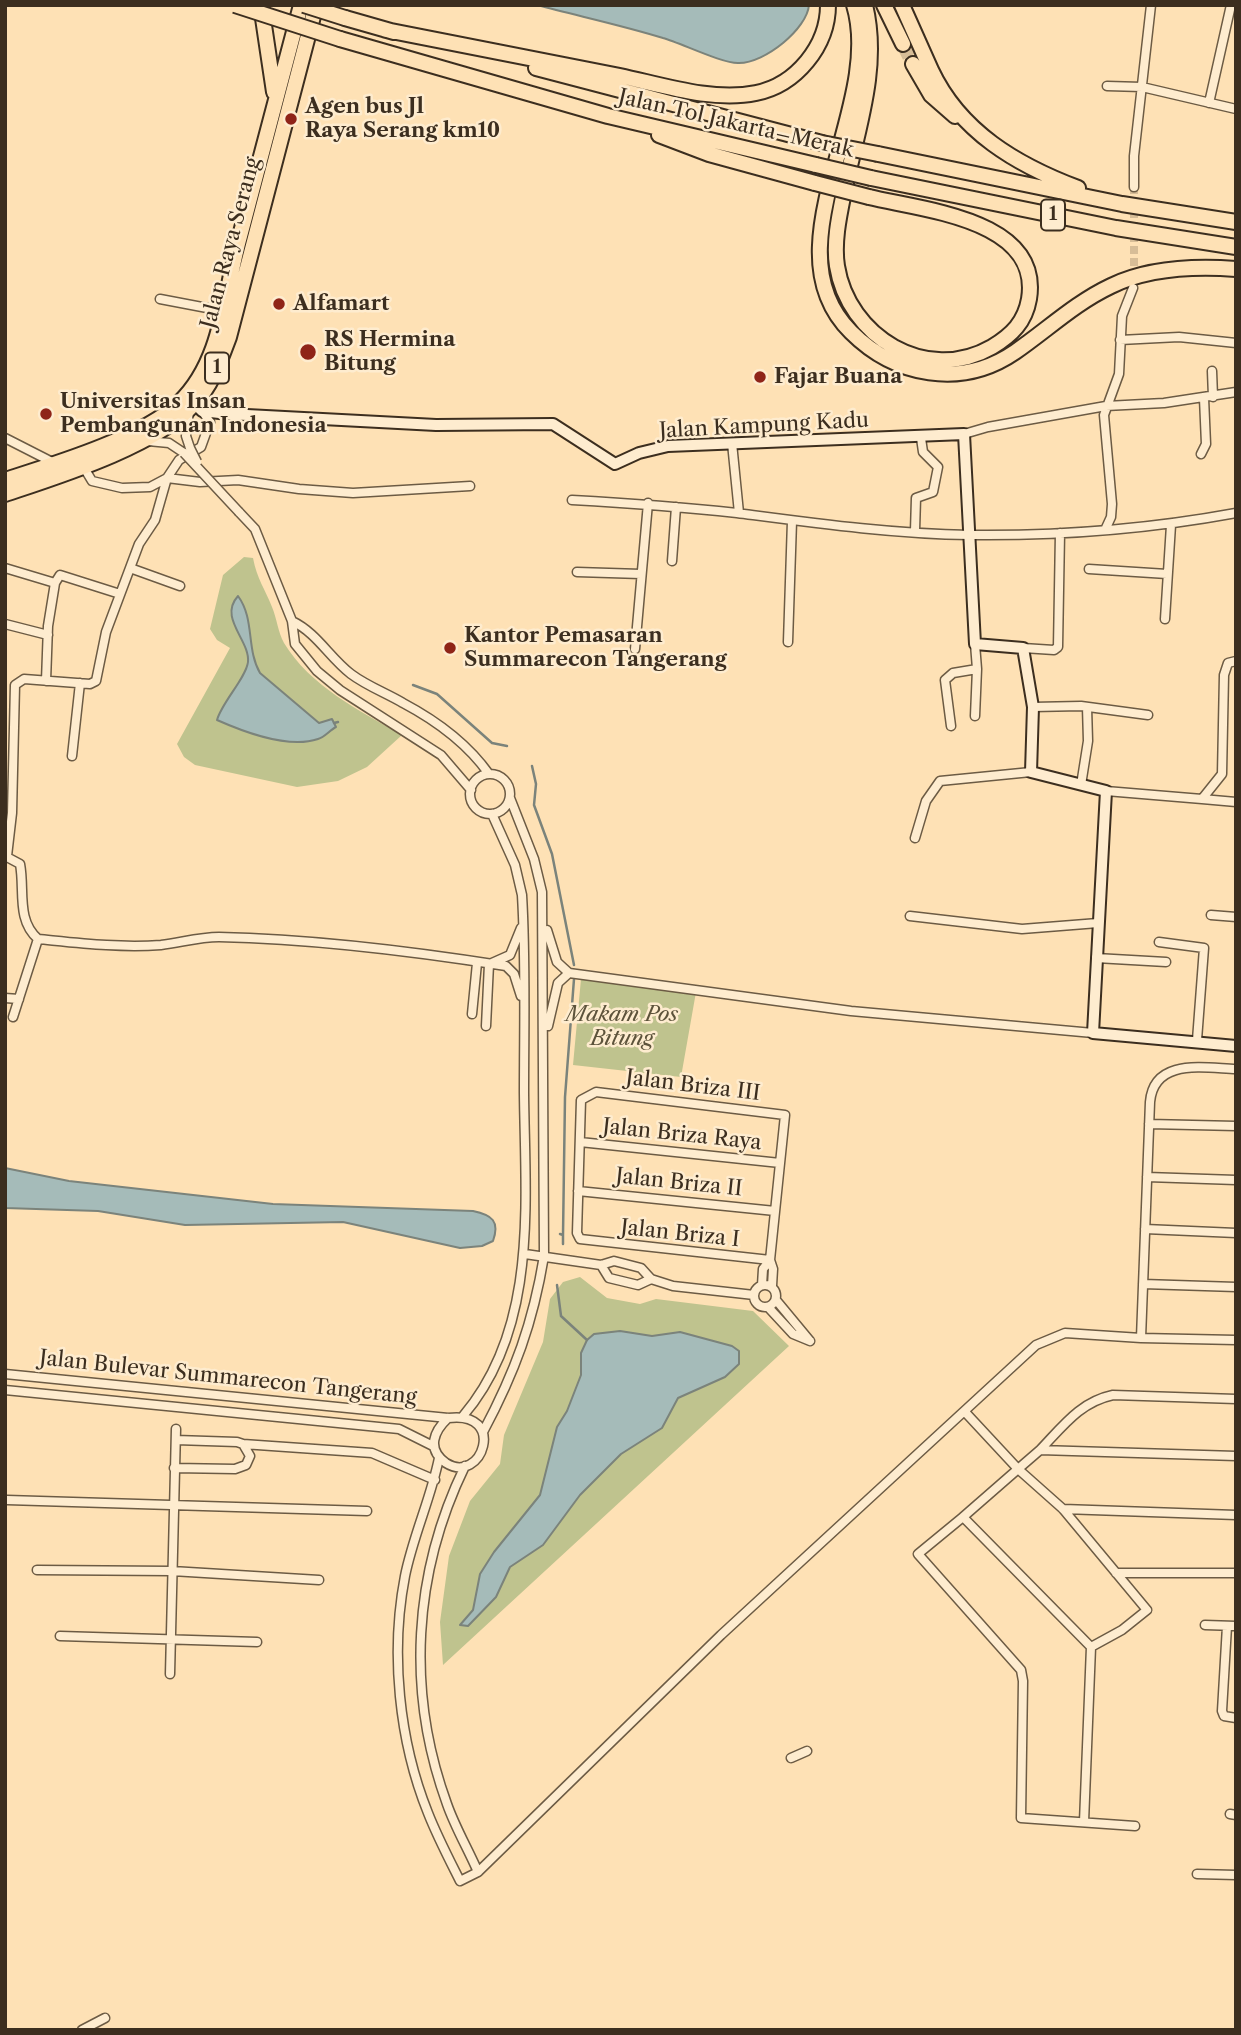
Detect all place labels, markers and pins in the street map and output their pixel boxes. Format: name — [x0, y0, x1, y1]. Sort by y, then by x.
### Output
place label: Agen bus Jl Raya Serang km10 — [305, 94, 500, 144]
marker: Agen bus Jl Raya Serang km10 — [283, 111, 299, 127]
place label: Alfamart — [293, 291, 389, 317]
marker: Alfamart — [271, 296, 287, 312]
place label: RS Hermina Bitung — [324, 327, 455, 377]
marker: RS Hermina Bitung — [298, 342, 318, 362]
place label: Fajar Buana — [774, 364, 902, 390]
marker: Fajar Buana — [752, 369, 768, 385]
place label: Universitas Insan Pembangunan Indonesia — [60, 389, 327, 439]
marker: Universitas Insan Pembangunan Indonesia — [38, 406, 54, 422]
place label: Kantor Pemasaran Summarecon Tangerang — [464, 623, 727, 673]
marker: Kantor Pemasaran Summarecon Tangerang — [442, 640, 458, 656]

